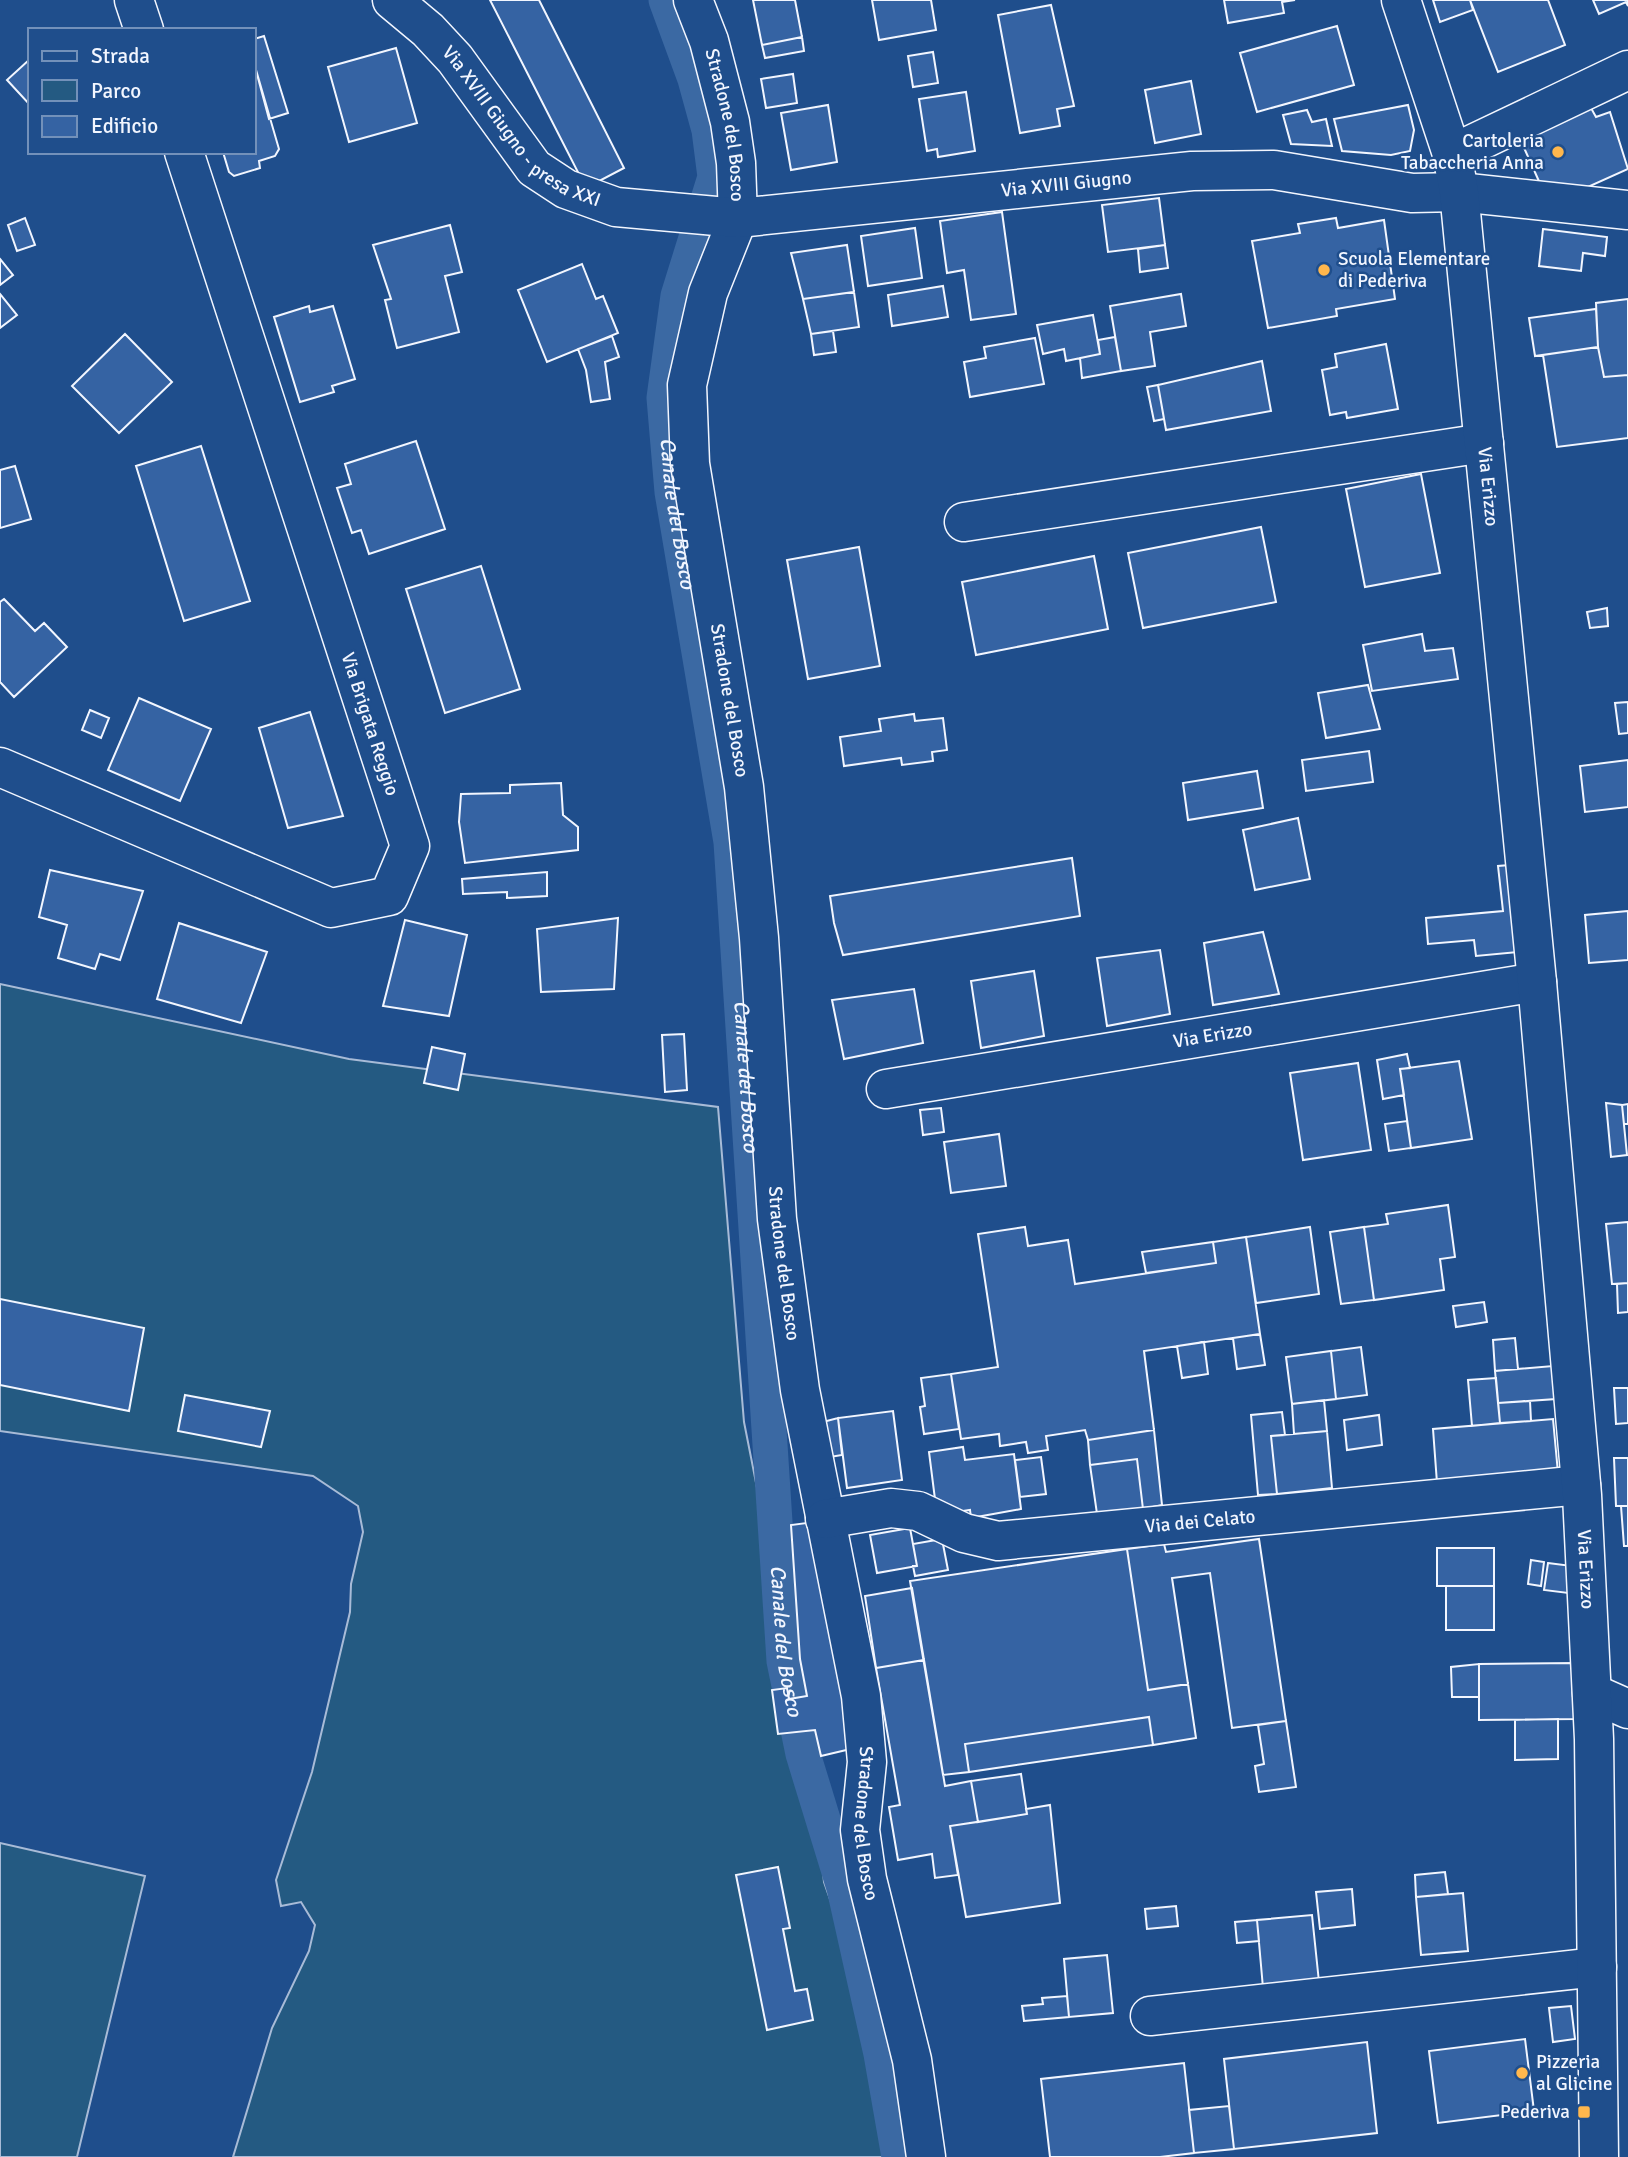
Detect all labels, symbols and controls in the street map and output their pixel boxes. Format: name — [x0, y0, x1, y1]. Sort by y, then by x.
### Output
legend — [28, 28, 256, 154]
street label: Via XVIII Giugno - presa XXI — [437, 41, 604, 212]
text: Strada — [91, 43, 150, 69]
street label: Stradone del Bosco — [699, 46, 749, 202]
text: Parco — [91, 78, 141, 104]
text: Edificio — [91, 113, 158, 139]
place label: Cartoleria Tabaccheria Anna — [1401, 129, 1544, 175]
marker: Cartoleria Tabaccheria Anna — [1550, 144, 1566, 160]
street label: Via XVIII Giugno — [1000, 165, 1133, 203]
place label: Scuola Elementare di Pederiva — [1338, 247, 1490, 293]
marker: Scuola Elementare di Pederiva — [1316, 262, 1332, 278]
water label: Canale del Bosco — [654, 437, 701, 592]
street label: Via Erizzo — [1472, 446, 1504, 528]
street label: Stradone del Bosco — [705, 622, 754, 779]
street label: Via Brigata Reggio — [336, 649, 404, 799]
water label: Canale del Bosco — [728, 999, 764, 1154]
street label: Via Erizzo — [1171, 1017, 1254, 1054]
street label: Stradone del Bosco — [763, 1185, 805, 1342]
street label: Via dei Celato — [1144, 1504, 1257, 1539]
street label: Via Erizzo — [1572, 1529, 1600, 1610]
water label: Canale del Bosco — [765, 1564, 808, 1720]
street label: Stradone del Bosco — [848, 1745, 884, 1903]
place label: Pizzeria al Glicine — [1536, 2050, 1612, 2096]
marker: Pizzeria al Glicine — [1514, 2065, 1530, 2081]
place label: Pederiva — [1500, 2100, 1570, 2124]
marker: Pederiva — [1576, 2104, 1592, 2120]

